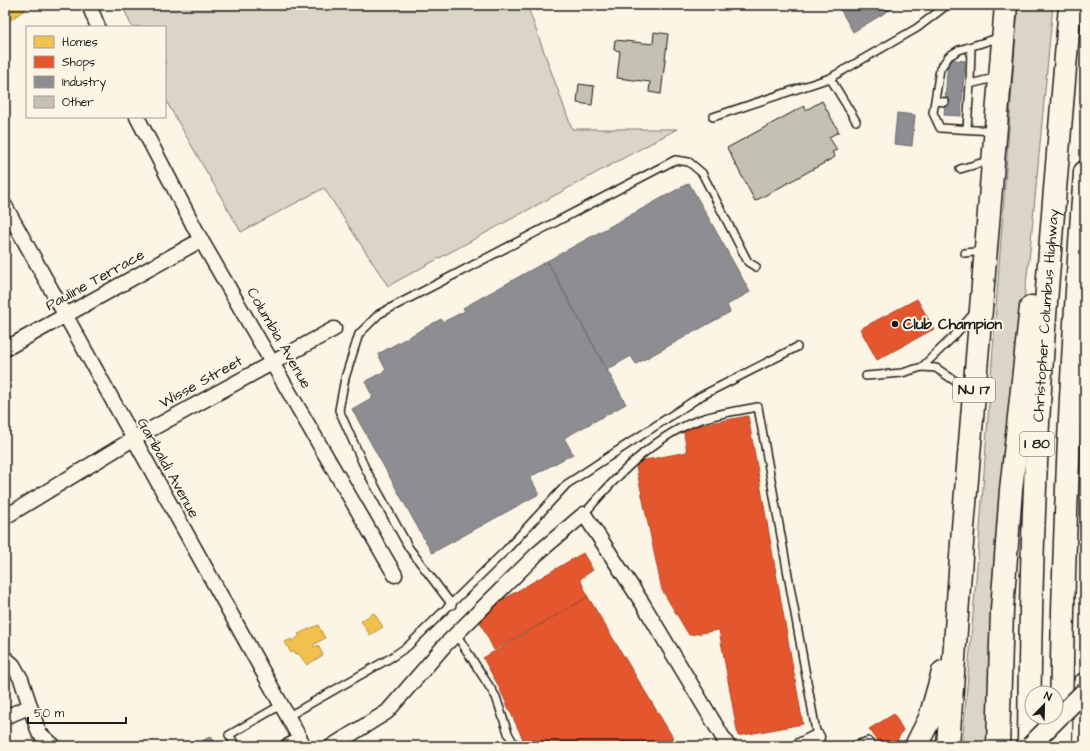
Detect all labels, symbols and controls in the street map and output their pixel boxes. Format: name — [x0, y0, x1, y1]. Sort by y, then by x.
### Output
legend — [26, 26, 166, 118]
text: Homes — [62, 34, 98, 51]
text: Shops — [62, 54, 95, 71]
text: Industry — [62, 74, 107, 92]
text: Other — [62, 94, 94, 111]
street label: Christopher Columbus Highway — [1028, 208, 1065, 423]
street label: Pauline Terrace — [42, 244, 148, 316]
street label: Columbia Avenue — [241, 283, 317, 393]
place label: Club Champion — [903, 314, 1002, 335]
marker: Club Champion — [890, 319, 900, 329]
street label: Wisse Street — [156, 351, 246, 413]
road number: NJ 17 — [953, 378, 995, 402]
street label: Garibaldi Avenue — [132, 414, 204, 522]
road number: I 80 — [1020, 432, 1054, 456]
north arrow — [1024, 685, 1064, 725]
text: N — [1042, 688, 1054, 705]
scale bar — [28, 699, 126, 725]
text: 50 m — [34, 705, 65, 722]

